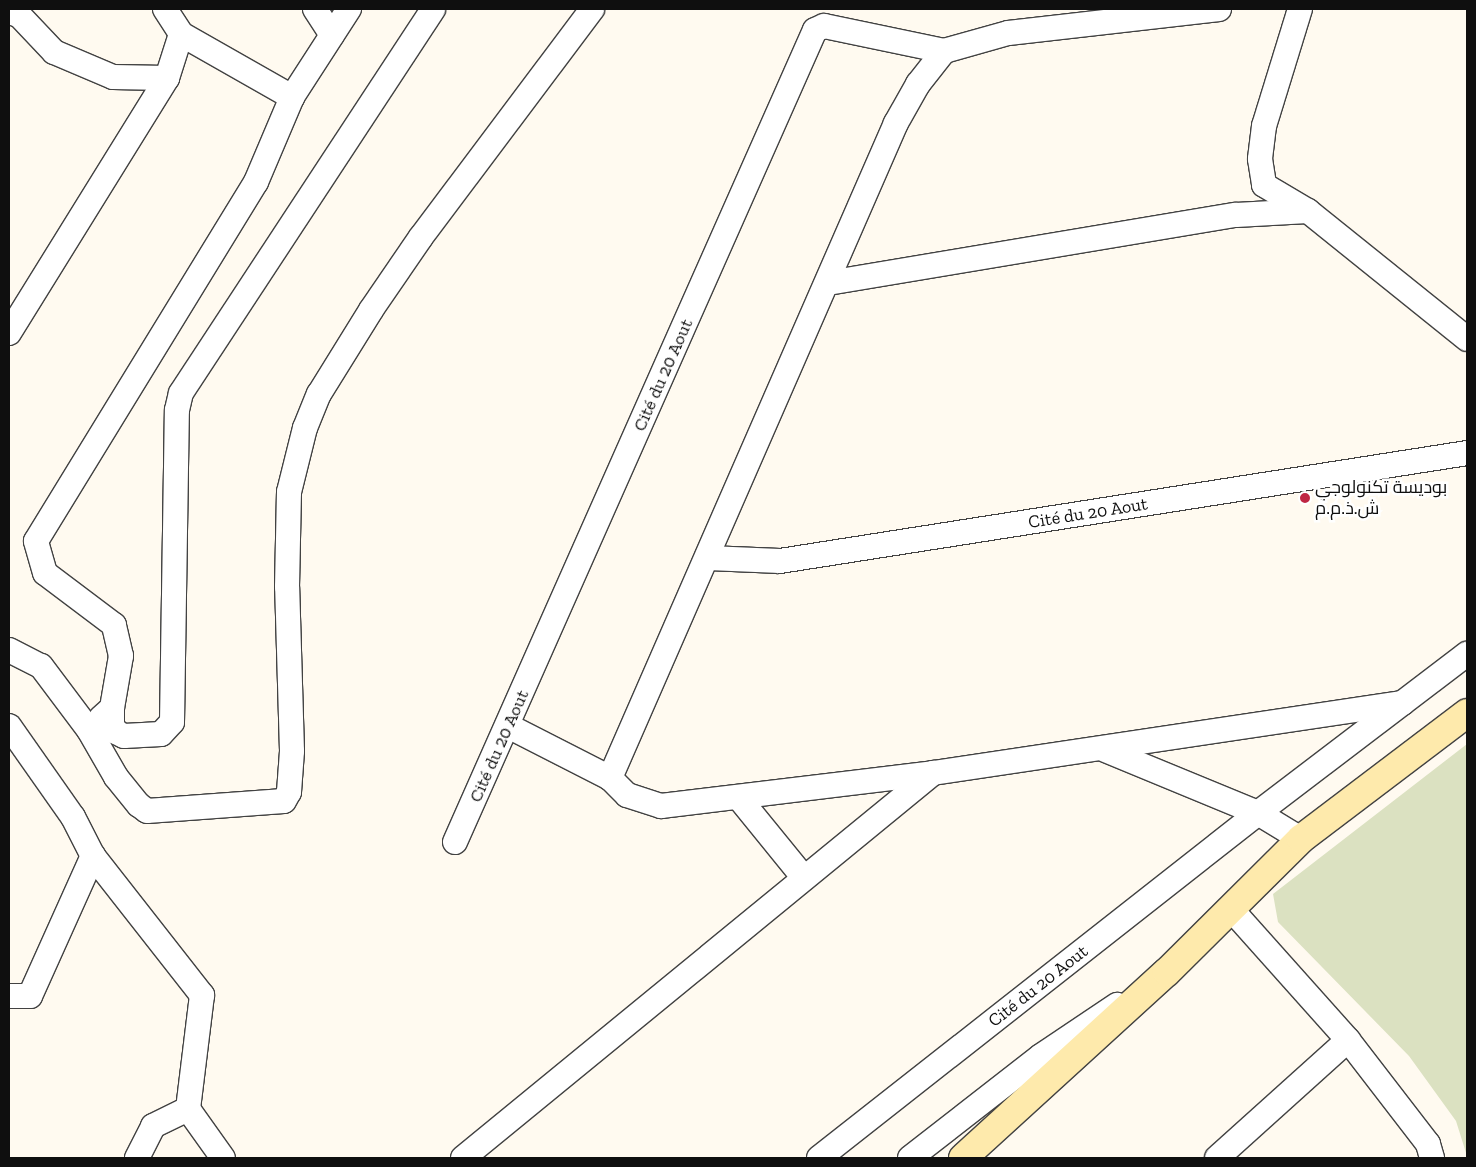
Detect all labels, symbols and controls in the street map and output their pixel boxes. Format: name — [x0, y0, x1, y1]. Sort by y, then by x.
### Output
street label: Cité du 20 Aout — [629, 315, 697, 435]
place label: بوديسة تكنولوجي ش.ذ.م.م — [1315, 477, 1447, 520]
marker: بوديسة تكنولوجي ش.ذ.م.م — [1299, 492, 1311, 504]
street label: Cité du 20 Aout — [1027, 493, 1149, 533]
street label: Cité du 20 Aout — [465, 686, 533, 806]
street label: Cité du 20 Aout — [984, 940, 1092, 1032]

